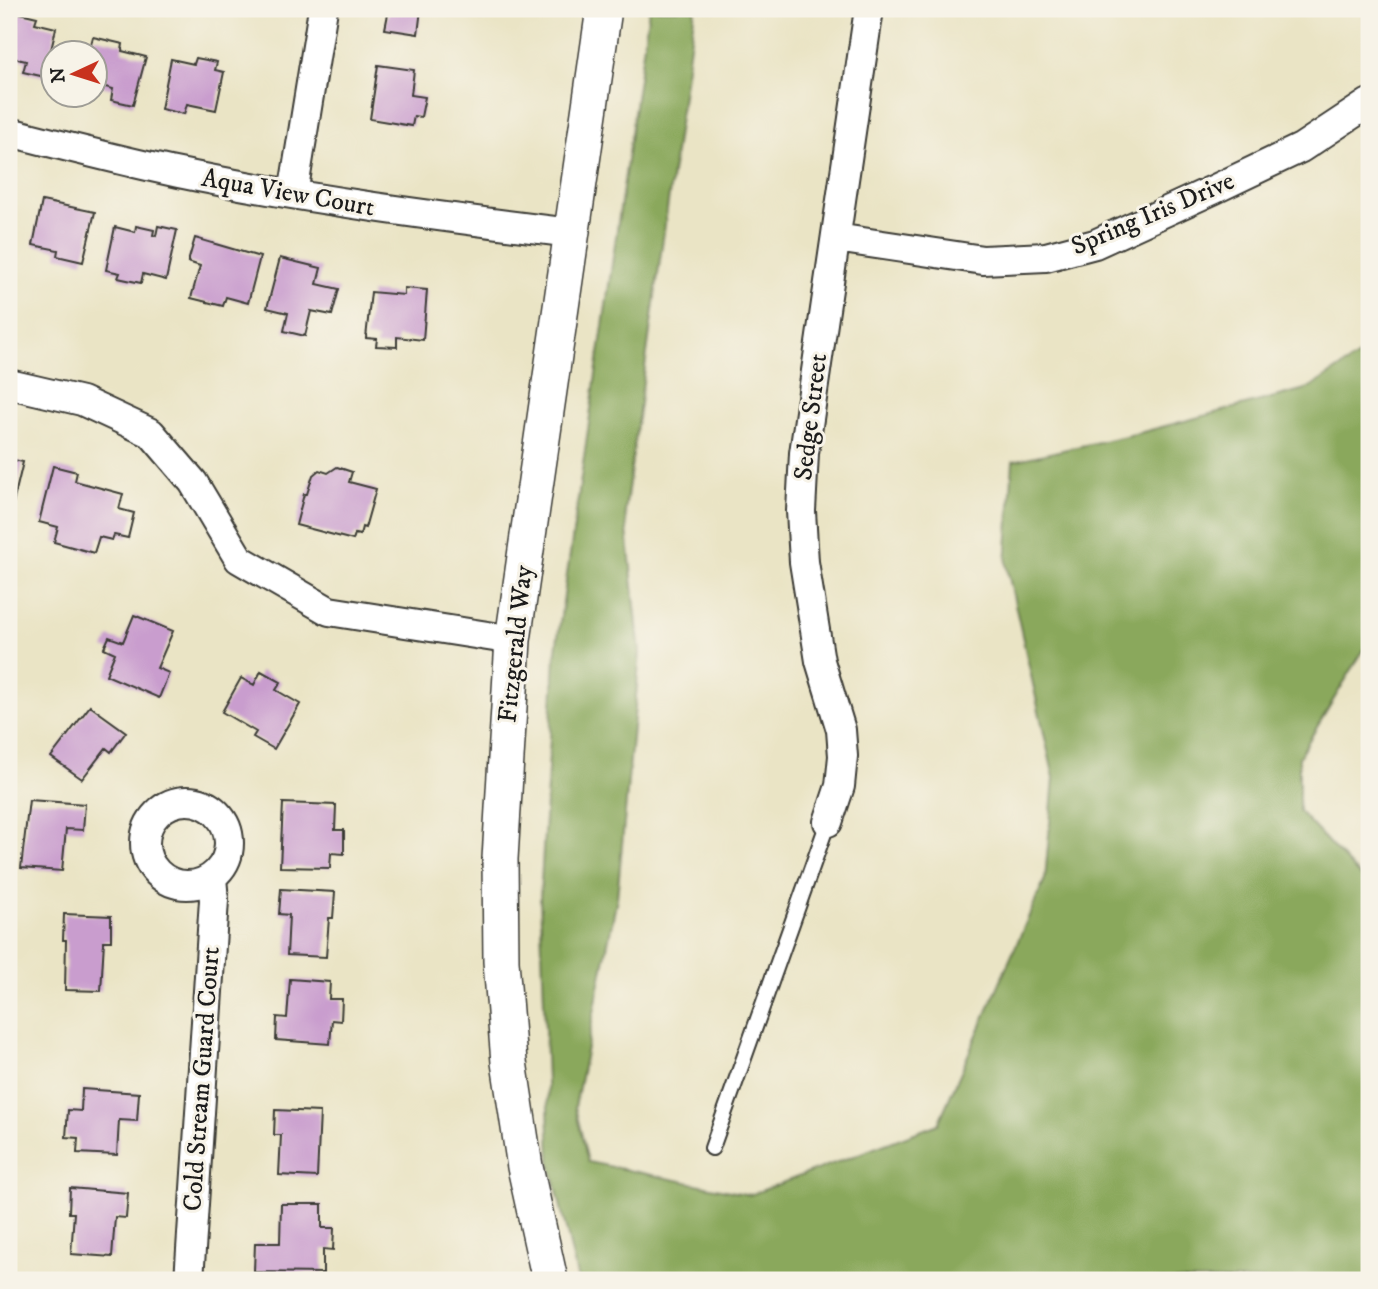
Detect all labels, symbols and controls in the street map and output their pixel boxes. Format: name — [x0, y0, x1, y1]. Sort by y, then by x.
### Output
north arrow — [38, 38, 108, 108]
text: N — [46, 66, 71, 84]
street label: Aqua View Court — [199, 162, 377, 224]
street label: Spring Iris Drive — [1066, 165, 1240, 263]
street label: Sedge Street — [787, 352, 835, 482]
street label: Fitzgerald Way — [491, 563, 541, 724]
street label: Cold Stream Guard Court — [176, 946, 228, 1212]

